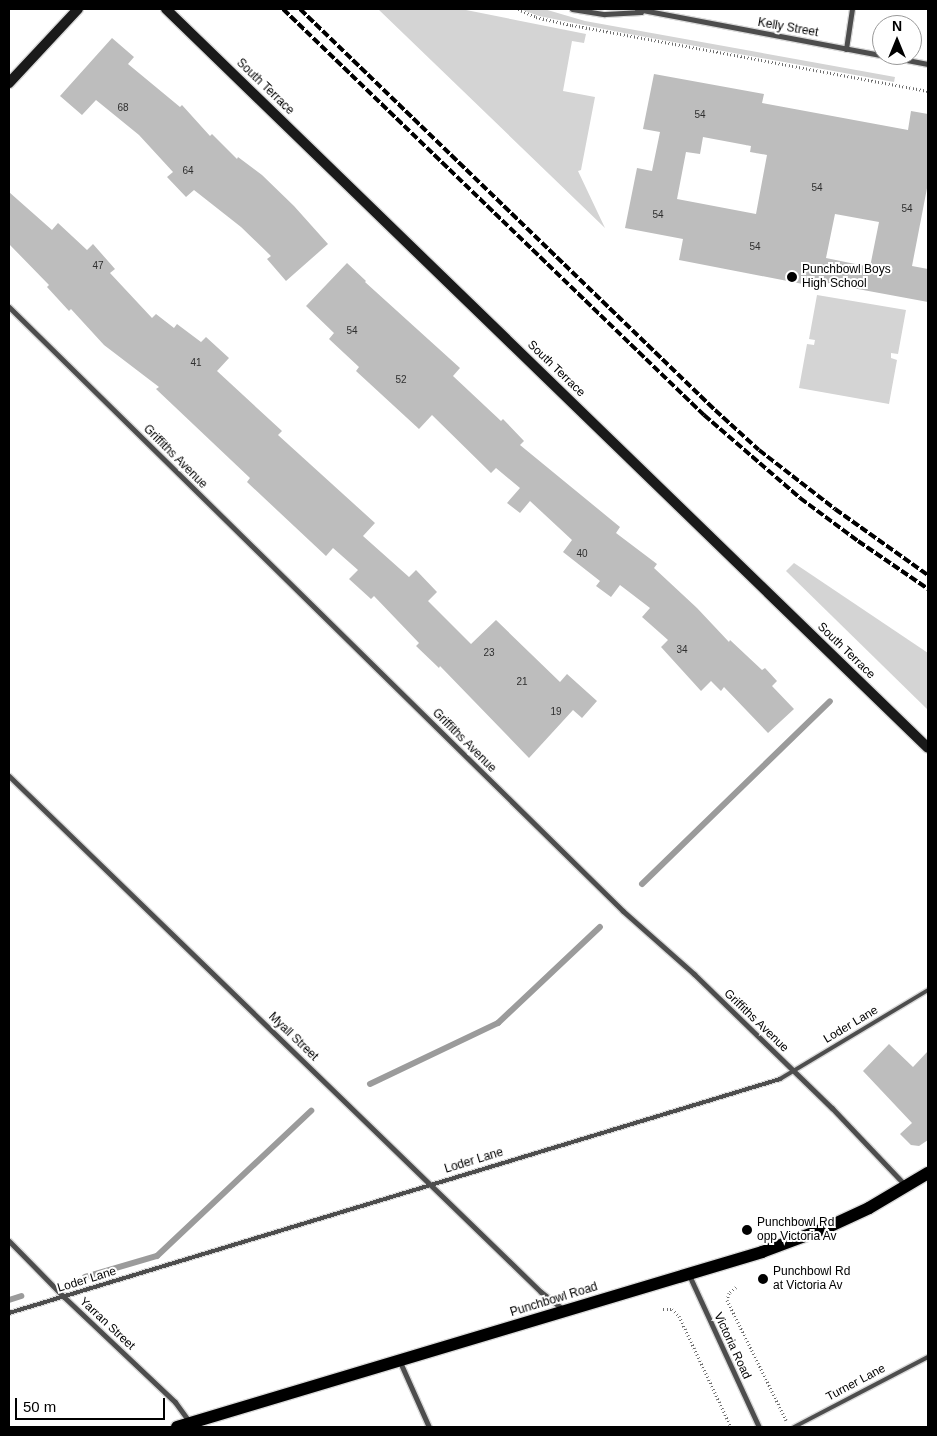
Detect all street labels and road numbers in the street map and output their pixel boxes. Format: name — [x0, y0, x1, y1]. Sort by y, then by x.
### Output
street label: Kelly Street — [757, 16, 819, 40]
street label: South Terrace — [233, 56, 297, 118]
street label: South Terrace — [524, 338, 588, 400]
street label: Griffiths Avenue — [140, 422, 210, 492]
street label: South Terrace — [814, 620, 878, 682]
street label: Griffiths Avenue — [429, 706, 499, 776]
street label: Griffiths Avenue — [720, 986, 792, 1056]
street label: Loder Lane — [821, 1003, 881, 1047]
street label: Myall Street — [265, 1010, 321, 1064]
street label: Loder Lane — [443, 1145, 505, 1177]
street label: Loder Lane — [56, 1264, 118, 1296]
street label: Punchbowl Road — [509, 1280, 599, 1320]
street label: Yarran Street — [76, 1295, 138, 1353]
street label: Victoria Road — [710, 1310, 754, 1382]
street label: Turner Lane — [824, 1361, 888, 1405]

